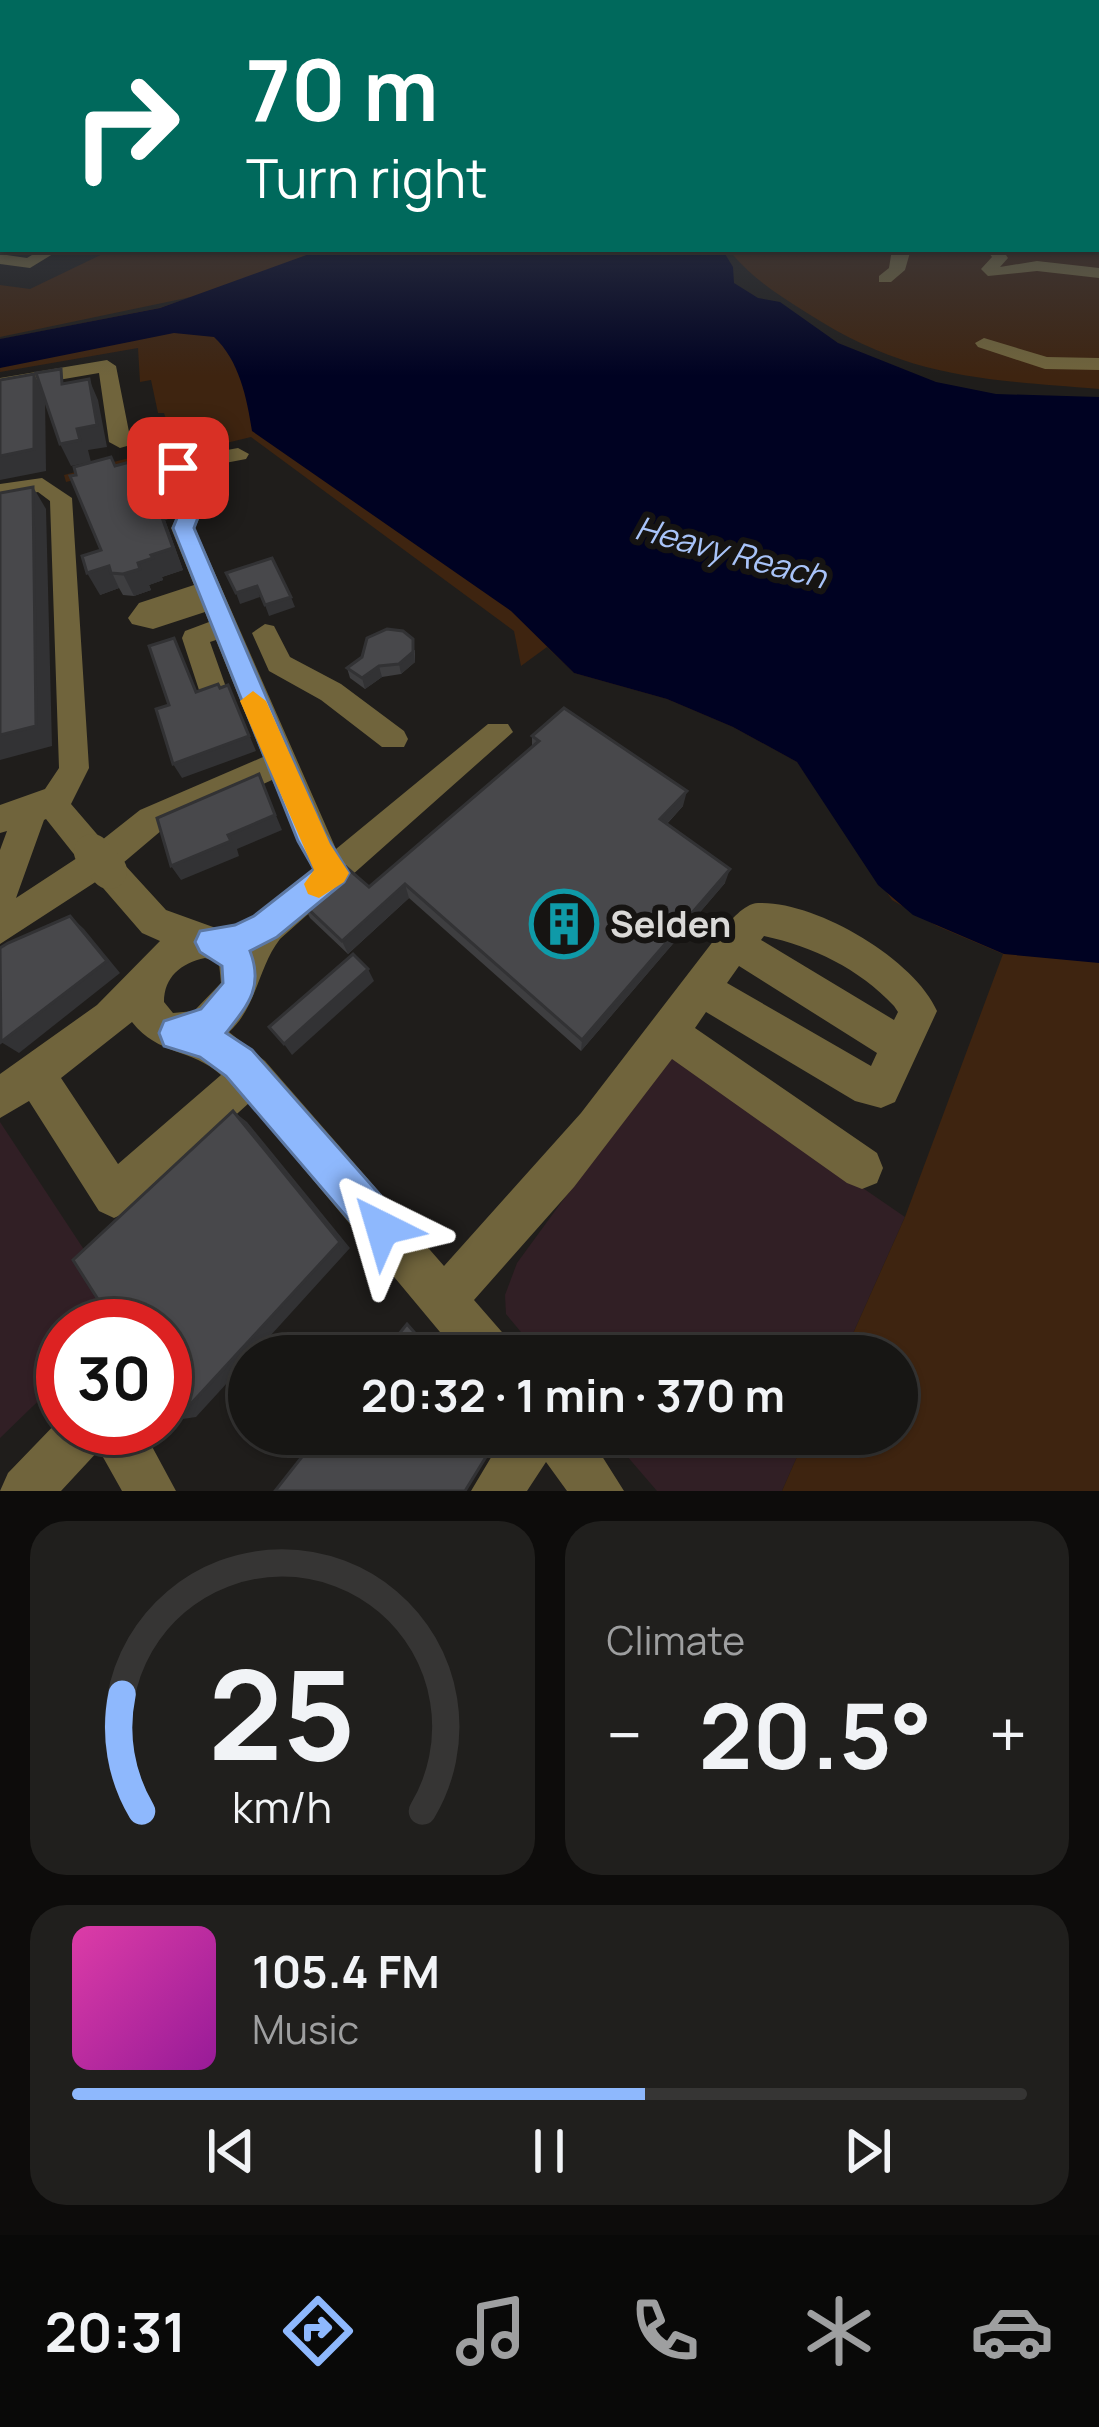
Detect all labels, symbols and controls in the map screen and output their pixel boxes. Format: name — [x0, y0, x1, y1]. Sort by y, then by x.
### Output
text: 70 m — [246, 31, 438, 146]
icon: right — [48, 48, 204, 204]
text: Turn right — [246, 140, 488, 214]
pin — [127, 417, 229, 519]
icon: arrive — [145, 435, 211, 501]
water label: Heavy Reach — [631, 504, 833, 599]
building icon: Selden — [529, 889, 599, 959]
place label: Selden — [610, 899, 731, 948]
position arrow — [319, 1165, 445, 1291]
speed limit sign: 30 — [36, 1299, 192, 1455]
text: 20:32 · 1 min · 370 m — [361, 1364, 785, 1426]
text: Climate — [607, 1613, 745, 1667]
text: 25 — [209, 1627, 356, 1797]
text: 20.5° — [699, 1673, 932, 1796]
text: − — [607, 1689, 642, 1779]
text: + — [989, 1689, 1027, 1779]
text: km/h — [232, 1777, 332, 1836]
text: 105.4 FM — [252, 1940, 440, 2002]
text: Music — [252, 2002, 359, 2056]
icon: previous — [198, 2118, 264, 2184]
icon: pause — [516, 2118, 582, 2184]
icon: next — [835, 2118, 901, 2184]
icon: directions — [276, 2289, 360, 2373]
icon: music — [449, 2289, 533, 2373]
icon: phone — [623, 2289, 707, 2373]
icon: climate — [797, 2289, 881, 2373]
icon: car — [970, 2289, 1054, 2373]
text: 20:31 — [45, 2294, 186, 2368]

